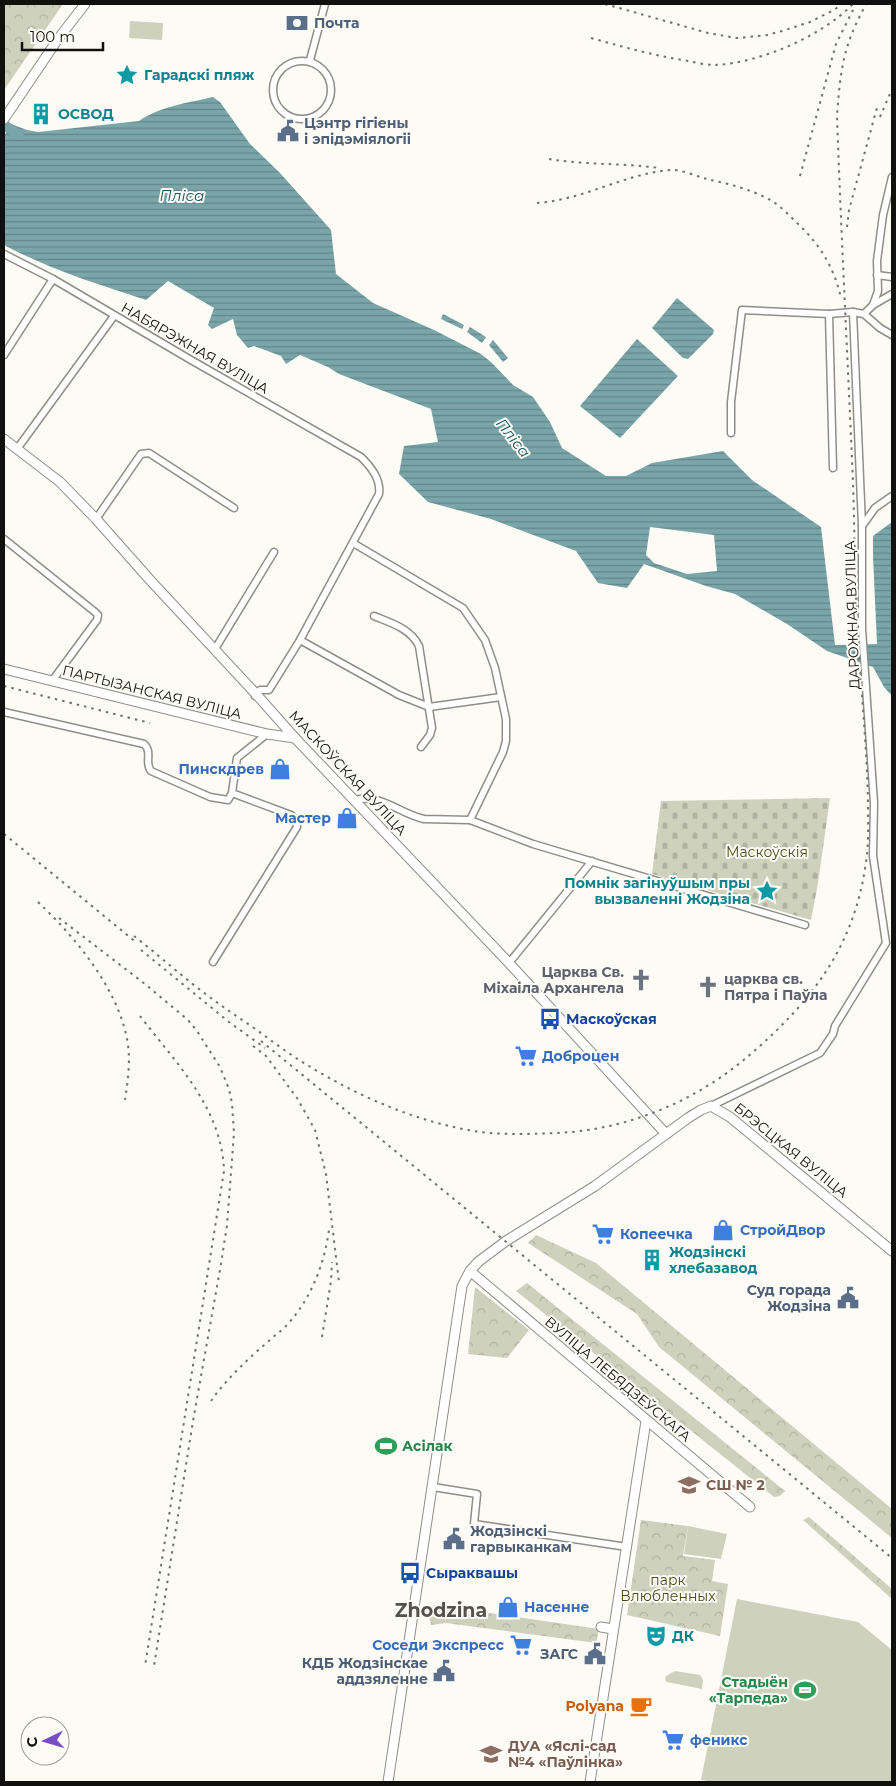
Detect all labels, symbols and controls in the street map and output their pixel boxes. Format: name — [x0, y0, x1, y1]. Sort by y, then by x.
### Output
bank icon: Почта — [284, 10, 310, 36]
place label: Почта — [314, 14, 359, 32]
scale bar — [22, 20, 104, 52]
text: 100 m — [30, 27, 75, 46]
place icon: Гарадскі пляж — [114, 62, 140, 88]
place label: Гарадскі пляж — [144, 66, 254, 84]
building icon: ОСВОД — [28, 101, 54, 127]
place label: ОСВОД — [58, 105, 114, 123]
place label: Цэнтр гігіены і эпідэміялогіі — [304, 114, 411, 148]
public building icon: Цэнтр гігіены і эпідэміялогіі — [275, 118, 301, 144]
water label: Пліса — [160, 186, 204, 205]
street label: НАБЯРЭЖНАЯ ВУЛІЦА — [118, 298, 272, 398]
water label: Пліса — [492, 414, 535, 461]
street label: ДАРОЖНАЯ ВУЛІЦА — [840, 540, 864, 690]
street label: ПАРТЫЗАНСКАЯ ВУЛІЦА — [61, 661, 244, 723]
street label: МАСКОЎСКАЯ ВУЛІЦА — [285, 707, 411, 840]
shop icon: Пинскдрев — [267, 756, 293, 782]
place label: Пинскдрев — [178, 760, 264, 778]
shop icon: Мастер — [334, 805, 360, 831]
place label: Мастер — [275, 809, 331, 827]
park label: Маскоўскія — [726, 843, 808, 861]
place label: Помнік загінуўшым пры вызваленні Жодзіна — [564, 874, 750, 908]
place icon: Помнік загінуўшым пры вызваленні Жодзіна — [754, 878, 780, 904]
place label: Царква Св. Міхаіла Архангела — [483, 963, 624, 997]
church icon: Царква Св. Міхаіла Архангела — [628, 967, 654, 993]
place label: царква св. Пятра і Паўла — [724, 970, 828, 1004]
church icon: царква св. Пятра і Паўла — [695, 974, 721, 1000]
bus stop icon: Маскоўская — [537, 1006, 563, 1032]
place label: Маскоўская — [566, 1010, 657, 1028]
supermarket icon: Доброцен — [513, 1043, 539, 1069]
place label: Доброцен — [542, 1047, 620, 1065]
street label: БРЭСЦКАЯ ВУЛІЦА — [730, 1099, 852, 1202]
shop icon: СтройДвор — [710, 1217, 736, 1243]
supermarket icon: Копеечка — [590, 1221, 616, 1247]
place label: СтройДвор — [740, 1221, 826, 1239]
place label: Копеечка — [620, 1225, 693, 1243]
place label: Жодзінскі хлебазавод — [669, 1243, 757, 1277]
building icon: Жодзінскі хлебазавод — [639, 1247, 665, 1273]
place label: Суд горада Жодзіна — [747, 1281, 831, 1315]
public building icon: Суд горада Жодзіна — [835, 1285, 861, 1311]
street label: ВУЛІЦА ЛЕБЯДЗЕЎСКАГА — [541, 1313, 695, 1446]
sports icon: Асілак — [373, 1433, 399, 1459]
place label: Асілак — [402, 1437, 452, 1455]
school or university icon: СШ № 2 — [676, 1472, 702, 1498]
place label: СШ № 2 — [706, 1476, 765, 1494]
place label: Жодзінскі гарвыканкам — [470, 1522, 572, 1556]
public building icon: Жодзінскі гарвыканкам — [441, 1526, 467, 1552]
bus stop icon: Сыраквашы — [397, 1560, 423, 1586]
place label: Сыраквашы — [426, 1564, 518, 1582]
park label: парк Влюбленных — [620, 1571, 716, 1605]
shop icon: Насенне — [495, 1594, 521, 1620]
place label: Насенне — [524, 1598, 590, 1616]
district label: Zhodzina — [395, 1599, 487, 1622]
theatre icon: ДК — [643, 1623, 669, 1649]
place label: ДК — [672, 1627, 695, 1645]
supermarket icon: Соседи Экспресс — [508, 1632, 534, 1658]
place label: Соседи Экспресс — [372, 1636, 505, 1654]
public building icon: ЗАГС — [582, 1641, 608, 1667]
place label: ЗАГС — [539, 1645, 578, 1663]
place label: КДБ Жодзінскае аддзяленне — [302, 1654, 428, 1688]
public building icon: КДБ Жодзінскае аддзяленне — [431, 1658, 457, 1684]
place label: Стадыён «Тарпеда» — [709, 1673, 788, 1707]
sports icon: Стадыён «Тарпеда» — [792, 1677, 818, 1703]
cafe icon: Polyana — [628, 1693, 654, 1719]
place label: Polyana — [566, 1697, 624, 1715]
north arrow — [20, 1716, 70, 1766]
supermarket icon: феникс — [660, 1727, 686, 1753]
place label: феникс — [690, 1731, 748, 1749]
text: С — [23, 1736, 41, 1748]
place label: ДУА «Яслі-сад №4 «Паўлінка» — [508, 1737, 623, 1771]
school or university icon: ДУА «Яслі-сад №4 «Паўлінка» — [478, 1741, 504, 1767]

